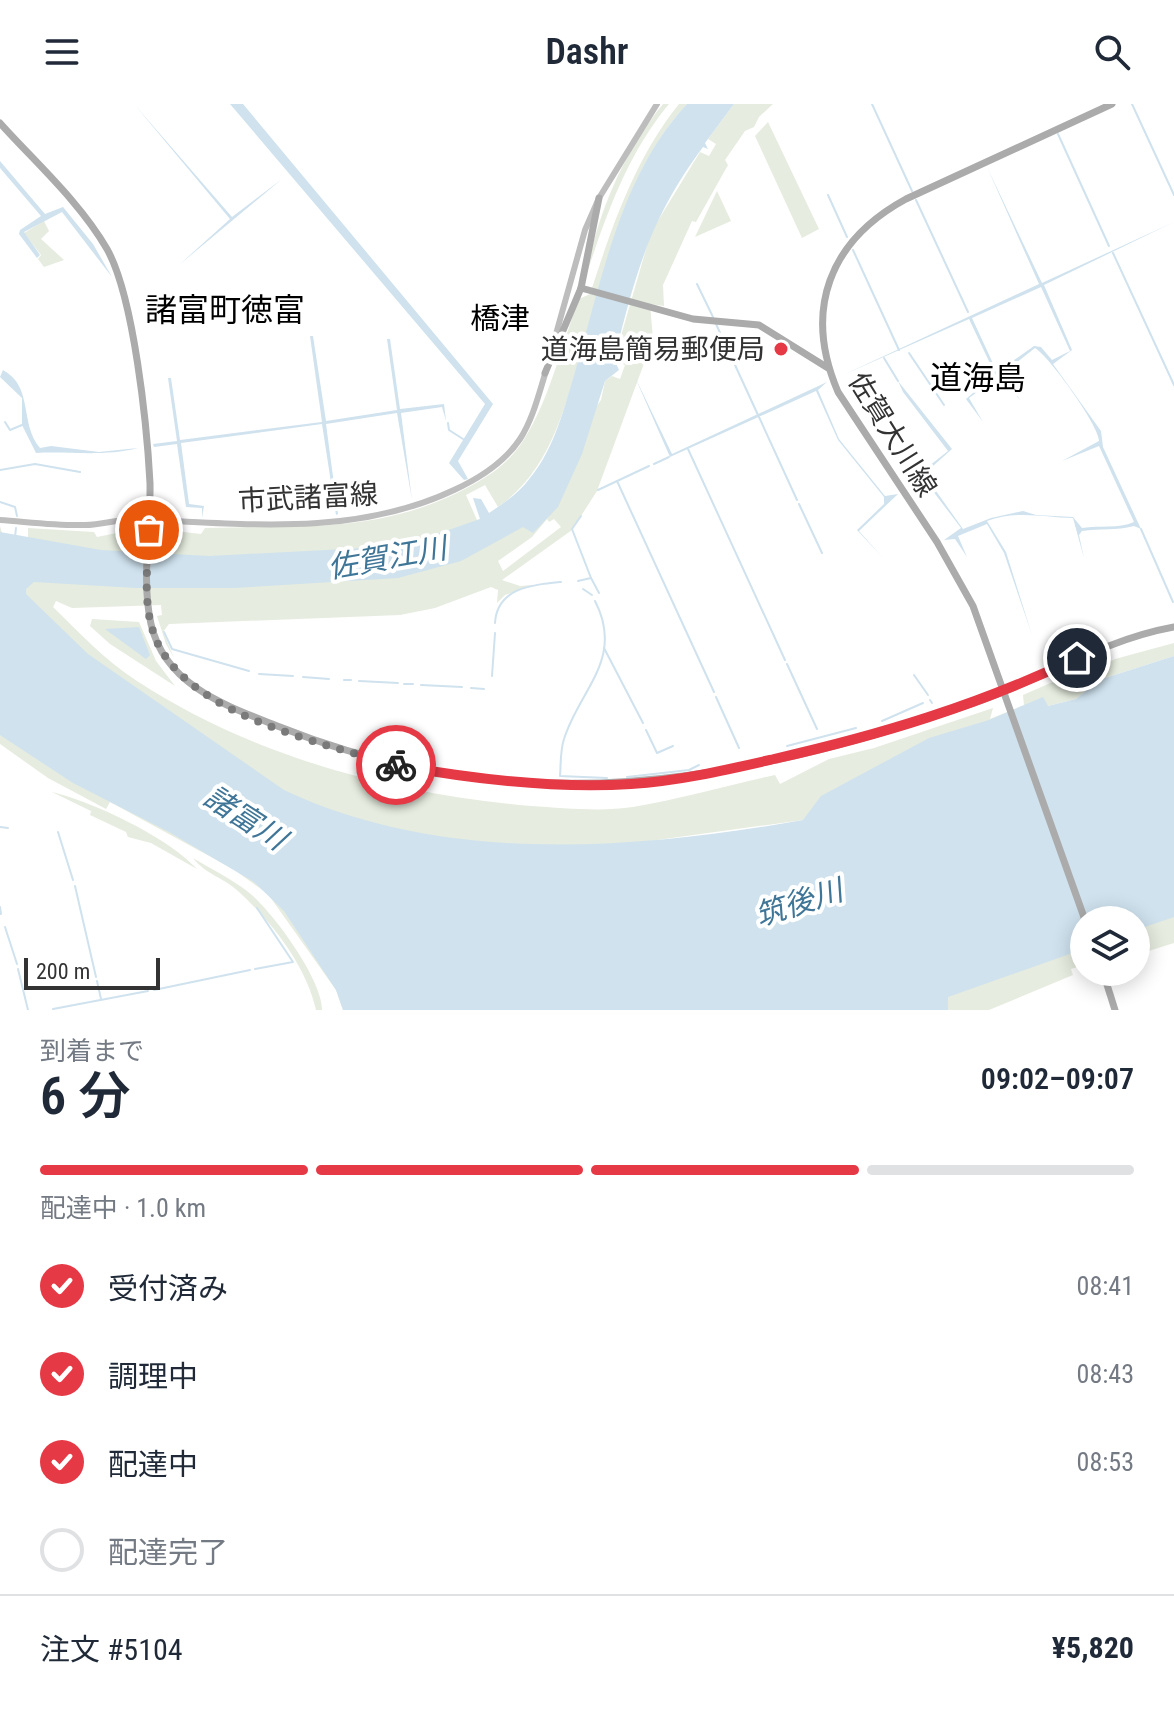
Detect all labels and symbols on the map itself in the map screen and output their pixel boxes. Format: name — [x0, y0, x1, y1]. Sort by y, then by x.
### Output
district label: 諸富町徳富 — [145, 291, 305, 329]
district label: 橋津 — [470, 301, 530, 336]
place label: 道海島簡易郵便局 — [541, 333, 765, 366]
marker: 道海島簡易郵便局 — [772, 340, 790, 358]
district label: 道海島 — [930, 359, 1026, 397]
street label: 佐賀大川線 — [841, 366, 944, 502]
street label: 市武諸富線 — [237, 477, 379, 518]
pin — [115, 496, 183, 564]
water label: 佐賀江川 — [325, 529, 452, 585]
pin — [1043, 624, 1111, 692]
courier — [356, 725, 436, 805]
water label: 諸富川 — [198, 778, 295, 858]
water label: 筑後川 — [751, 871, 850, 933]
scale bar — [24, 954, 160, 990]

